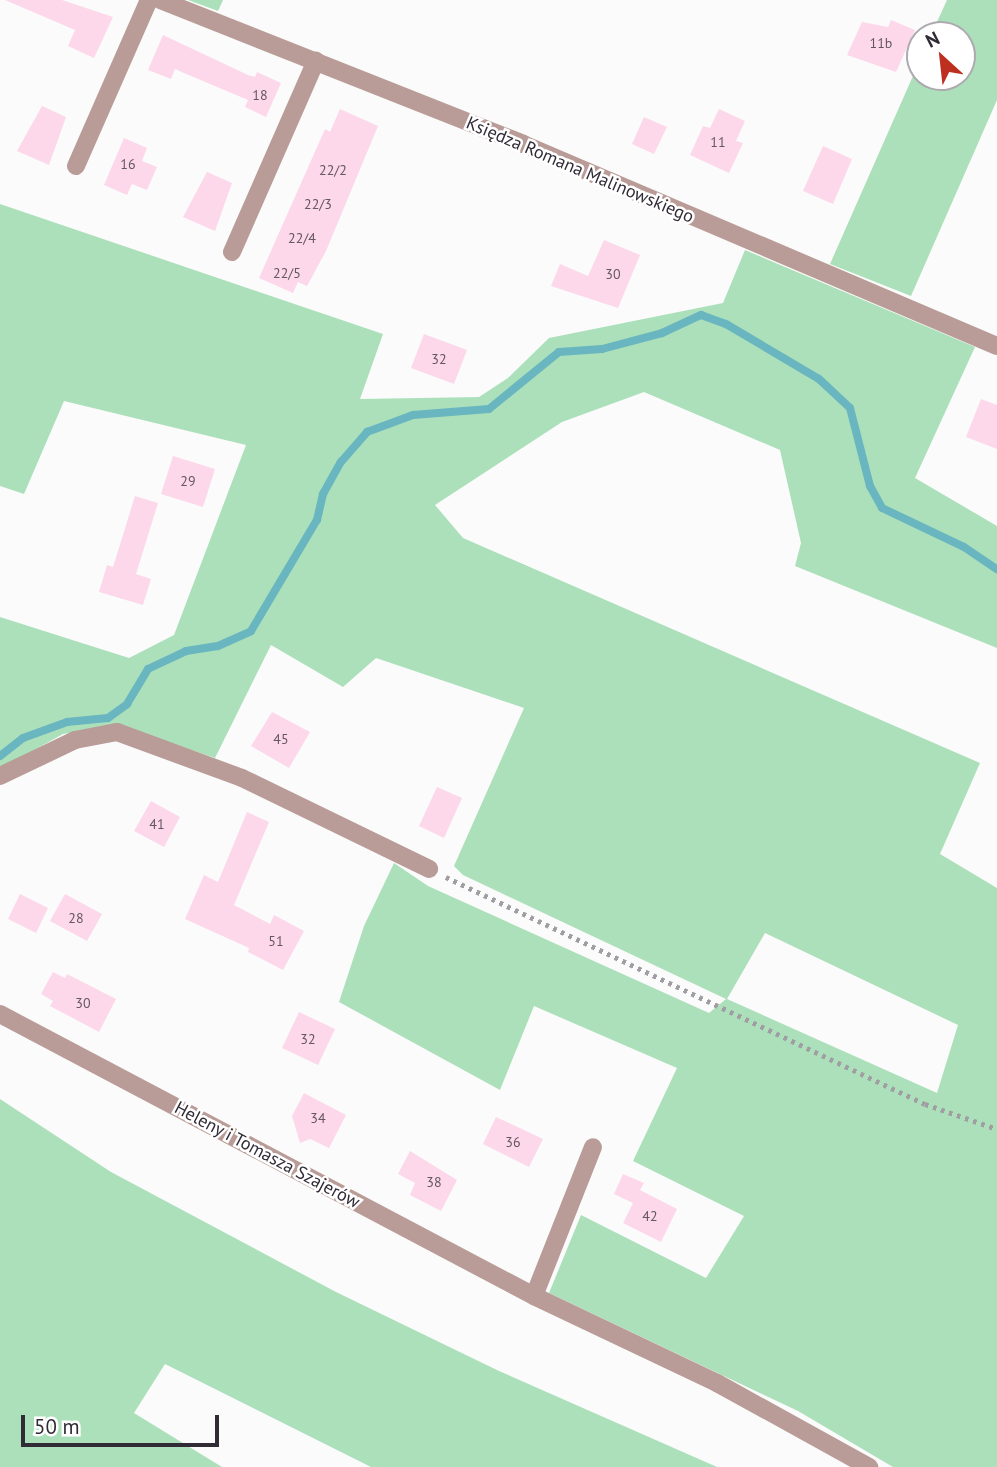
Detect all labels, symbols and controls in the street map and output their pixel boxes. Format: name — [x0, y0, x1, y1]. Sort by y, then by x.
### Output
north arrow — [906, 21, 976, 91]
text: N — [921, 26, 943, 53]
house number: 11b — [870, 35, 892, 51]
house number: 18 — [252, 87, 268, 103]
street label: Księdza Romana Malinowskiego — [463, 112, 697, 228]
house number: 11 — [710, 134, 726, 150]
house number: 16 — [120, 156, 136, 172]
house number: 22/2 — [319, 162, 347, 178]
house number: 22/3 — [304, 196, 332, 212]
house number: 22/4 — [288, 230, 316, 246]
house number: 22/5 — [273, 265, 301, 281]
house number: 30 — [605, 266, 621, 282]
house number: 32 — [431, 351, 447, 367]
house number: 29 — [180, 473, 196, 489]
house number: 45 — [273, 731, 289, 747]
house number: 41 — [149, 816, 165, 832]
house number: 28 — [68, 910, 84, 926]
house number: 51 — [268, 933, 284, 949]
house number: 30 — [75, 995, 91, 1011]
house number: 32 — [300, 1031, 316, 1047]
street label: Heleny i Tomasza Szajerów — [170, 1097, 364, 1213]
house number: 34 — [310, 1110, 326, 1126]
house number: 36 — [505, 1134, 521, 1150]
house number: 38 — [426, 1174, 442, 1190]
house number: 42 — [642, 1208, 658, 1224]
scale bar — [24, 1400, 222, 1444]
text: 50 m — [34, 1413, 80, 1440]

